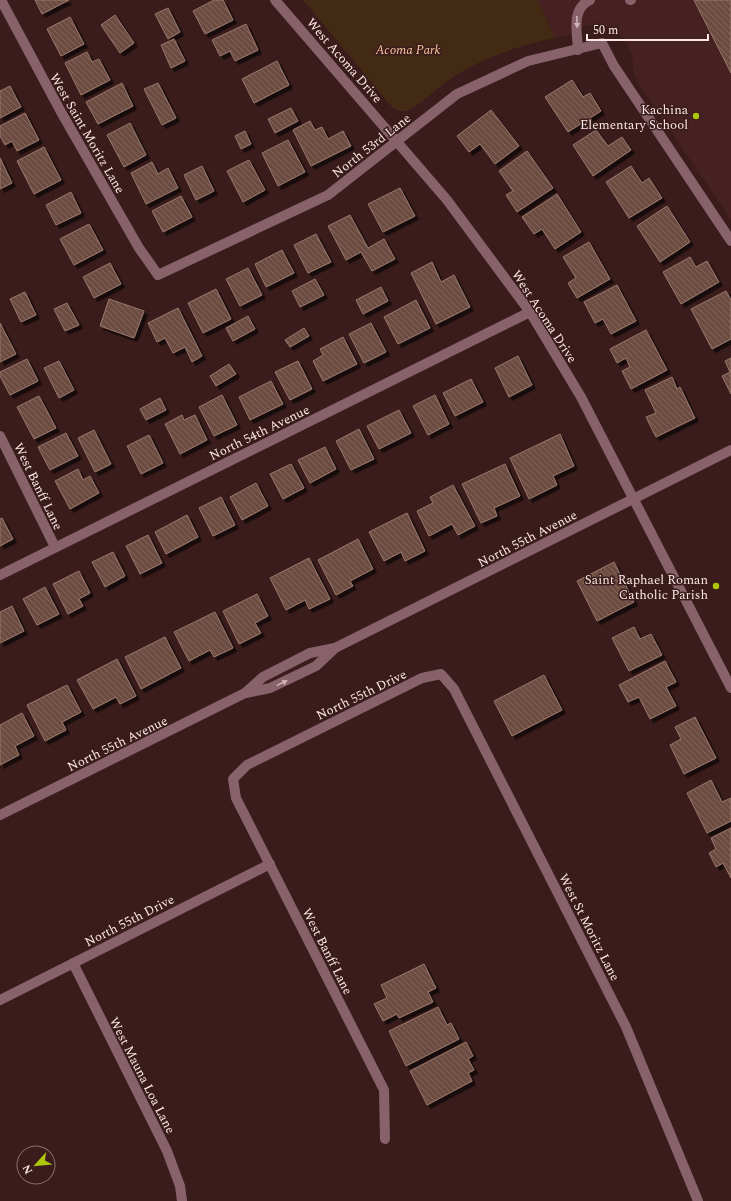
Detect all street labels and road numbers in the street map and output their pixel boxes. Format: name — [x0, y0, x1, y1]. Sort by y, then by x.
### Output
street label: West Acoma Drive — [301, 14, 387, 108]
street label: West Saint Moritz Lane — [44, 69, 130, 198]
street label: North 53rd Lane — [328, 109, 415, 183]
street label: West Acoma Drive — [507, 266, 582, 367]
street label: North 54th Avenue — [206, 400, 313, 466]
street label: West Banff Lane — [8, 439, 68, 534]
street label: North 55th Avenue — [474, 505, 581, 573]
street label: North 55th Drive — [313, 664, 410, 725]
street label: North 55th Avenue — [64, 711, 171, 777]
street label: West St Moritz Lane — [553, 870, 625, 985]
street label: North 55th Drive — [81, 890, 178, 952]
street label: West Banff Lane — [297, 905, 358, 998]
street label: West Mauna Loa Lane — [104, 1014, 180, 1137]

